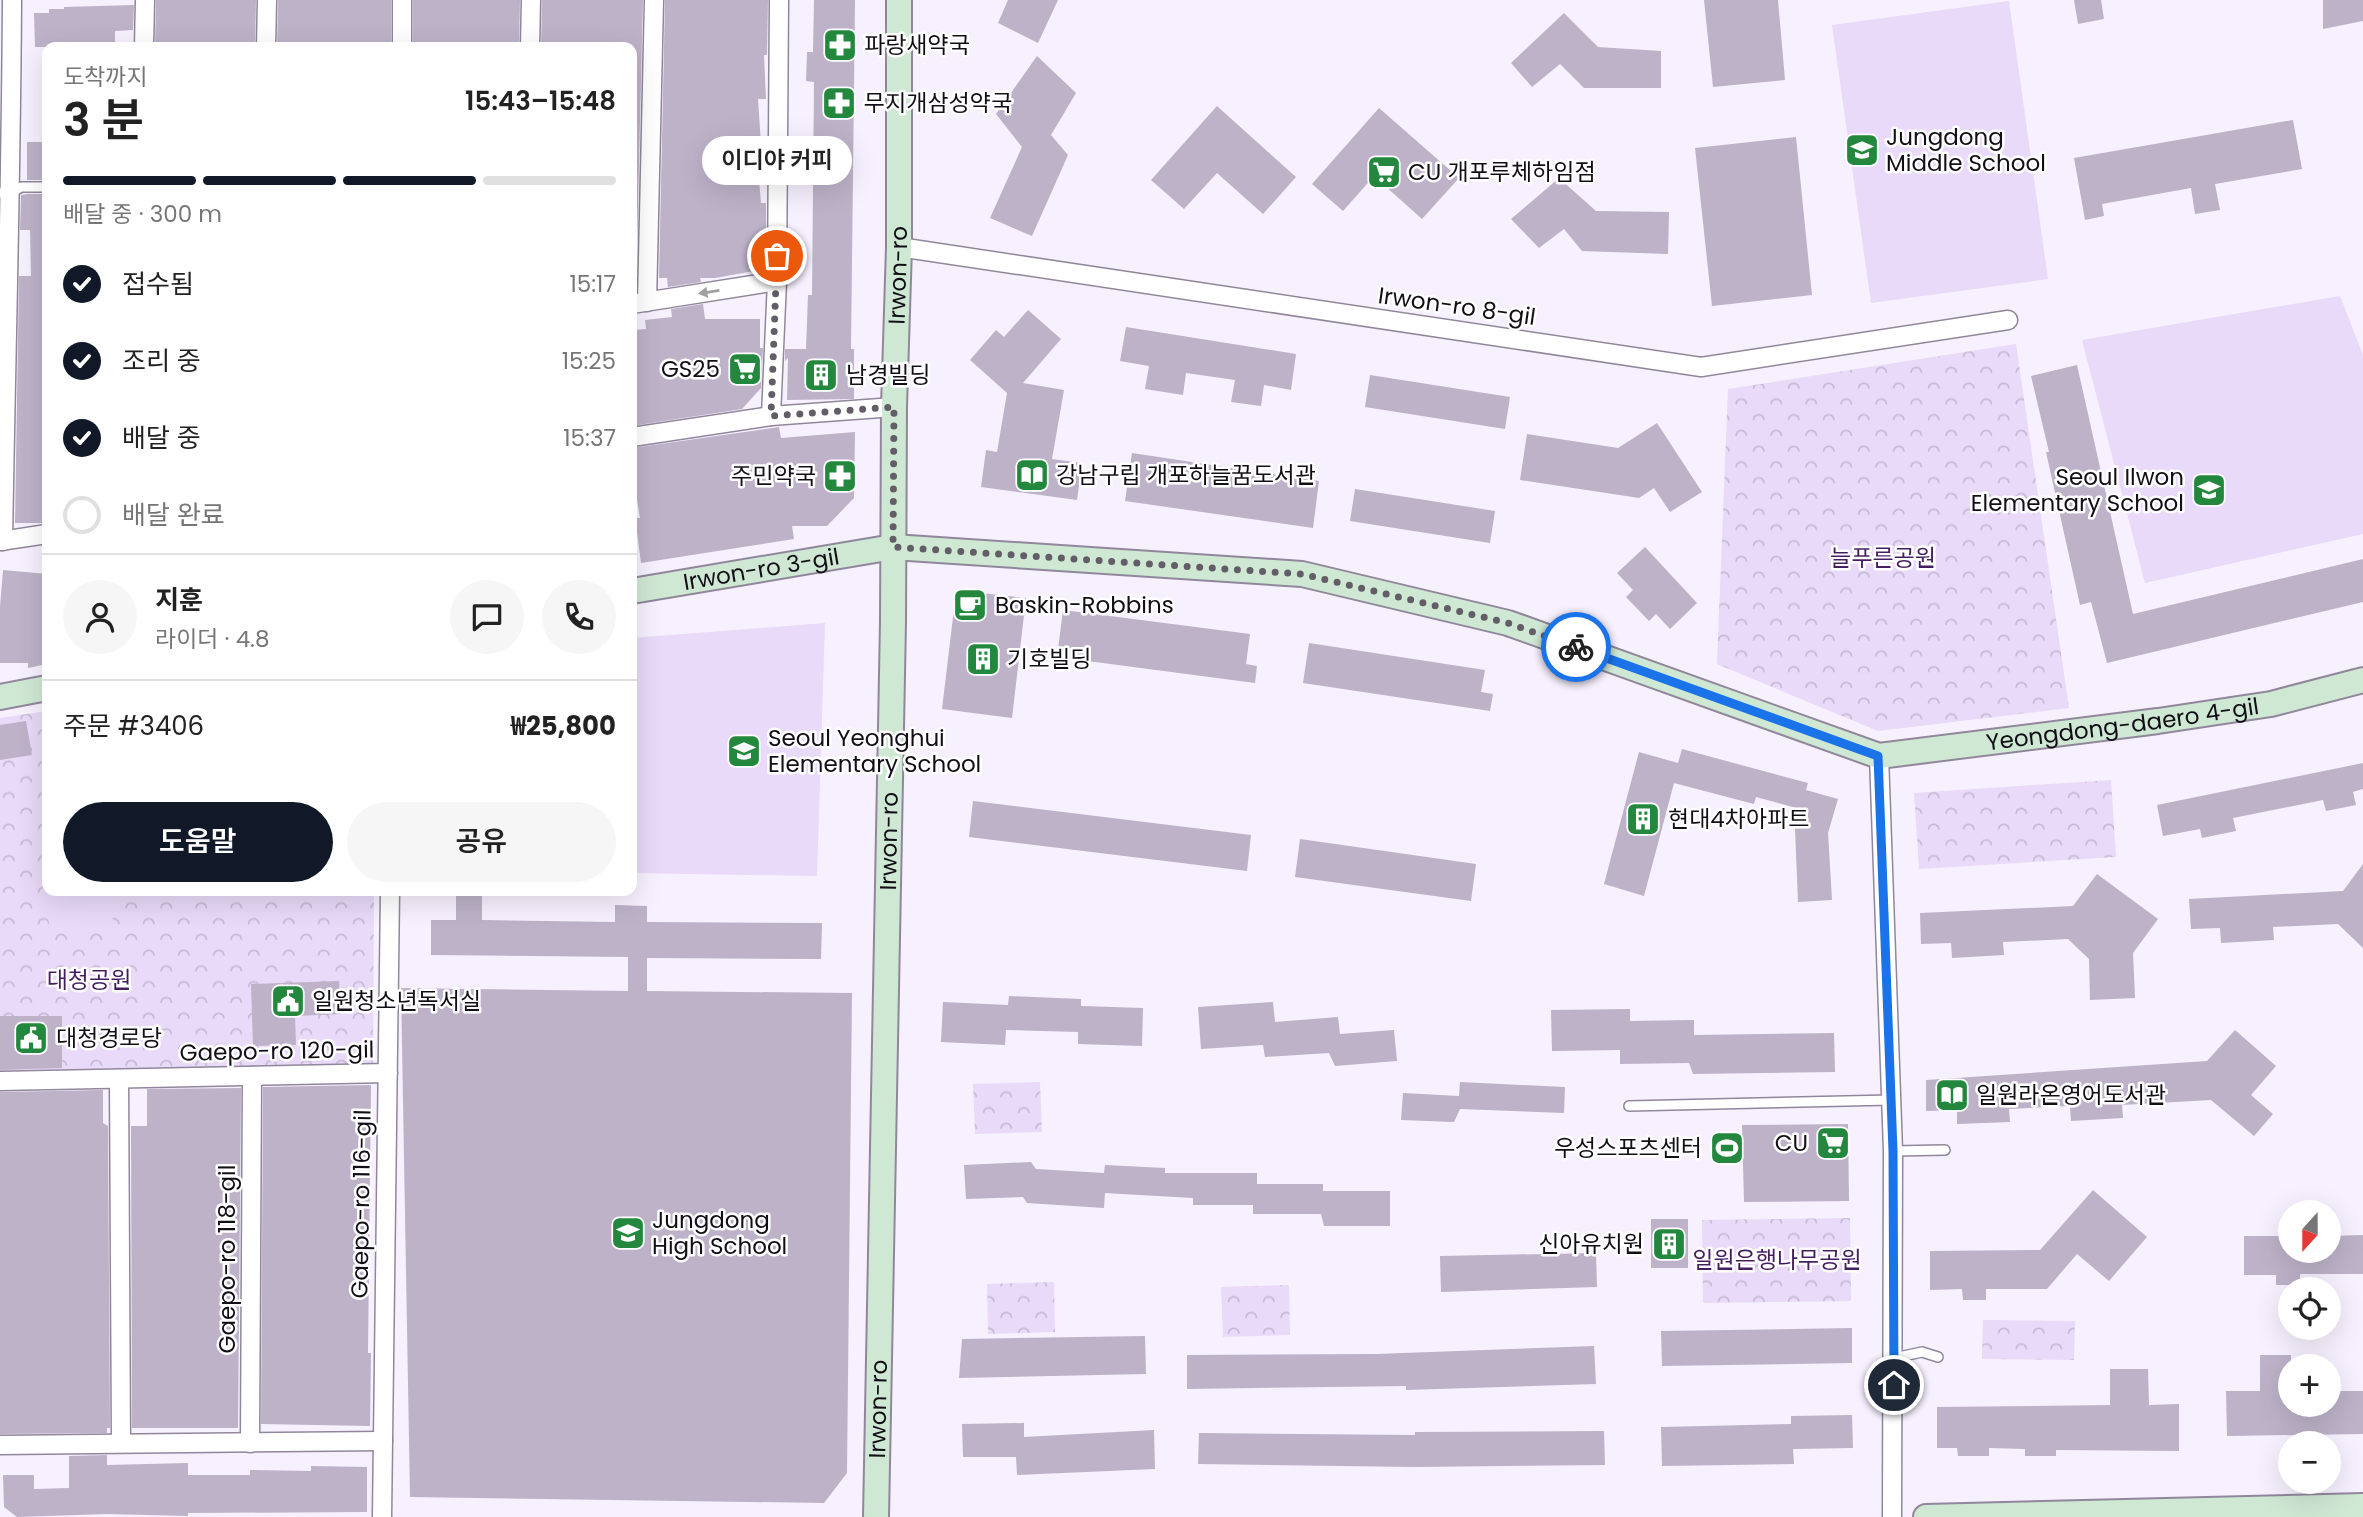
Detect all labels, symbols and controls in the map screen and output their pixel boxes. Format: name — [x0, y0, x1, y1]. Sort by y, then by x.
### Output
pharmacy icon: 파랑새약국 — [821, 26, 859, 64]
place label: 파랑새약국 — [864, 29, 970, 61]
text: 도착까지 — [63, 61, 148, 93]
text: 15:43–15:48 — [465, 83, 616, 119]
pharmacy icon: 무지개삼성약국 — [820, 84, 858, 122]
place label: 무지개삼성약국 — [864, 87, 1012, 119]
text: 3 분 — [63, 88, 144, 152]
place label: Jungdong Middle School — [1886, 121, 2046, 179]
school or university icon: Jungdong Middle School — [1843, 131, 1881, 169]
callout: 이디야 커피 — [702, 137, 852, 186]
text: 이디야 커피 — [721, 144, 833, 176]
supermarket icon: CU 개포루체하임점 — [1365, 153, 1403, 191]
place label: CU 개포루체하임점 — [1408, 156, 1596, 188]
text: 배달 중 · 300 m — [63, 198, 222, 230]
pin — [747, 226, 807, 286]
street label: Irwon-ro — [881, 226, 915, 325]
icon: bag — [758, 237, 796, 275]
icon: check — [63, 265, 101, 303]
text: 접수됨 — [122, 266, 194, 302]
text: 15:17 — [569, 268, 616, 300]
street label: Irwon-ro 8-gil — [1376, 279, 1538, 333]
one-way arrow — [698, 287, 720, 298]
icon: check — [63, 342, 101, 380]
text: 조리 중 — [122, 343, 201, 379]
text: 15:25 — [562, 345, 616, 377]
supermarket icon: GS25 — [726, 350, 764, 388]
place label: GS25 — [661, 353, 720, 385]
building icon: 남경빌딩 — [802, 356, 840, 394]
place label: 남경빌딩 — [846, 359, 931, 391]
icon: check — [63, 419, 101, 457]
text: 배달 중 — [122, 420, 201, 456]
text: 15:37 — [563, 422, 616, 454]
library icon: 강남구립 개포하늘꿈도서관 — [1013, 456, 1051, 494]
pharmacy icon: 주민약국 — [821, 457, 859, 495]
place label: 강남구립 개포하늘꿈도서관 — [1056, 459, 1316, 491]
place label: 주민약국 — [731, 460, 816, 492]
place label: Seoul Ilwon Elementary School — [1971, 461, 2184, 519]
school or university icon: Seoul Ilwon Elementary School — [2190, 471, 2228, 509]
text: 배달 완료 — [122, 497, 225, 533]
street label: Irwon-ro 3-gil — [681, 540, 842, 598]
park label: 늘푸른공원 — [1830, 542, 1936, 574]
button: person — [63, 580, 137, 654]
button: chat — [450, 580, 524, 654]
button: phone — [542, 580, 616, 654]
text: 지훈 — [155, 582, 203, 618]
cafe icon: Baskin-Robbins — [951, 586, 989, 624]
place label: Baskin-Robbins — [995, 589, 1174, 621]
courier — [1541, 612, 1611, 682]
text: 라이더 · 4.8 — [155, 623, 269, 655]
icon: bike — [1557, 628, 1595, 666]
building icon: 기호빌딩 — [964, 640, 1002, 678]
place label: 기호빌딩 — [1007, 643, 1092, 675]
street label: Yeongdong-daero 4-gil — [1984, 690, 2261, 758]
text: 주문 #3406 — [63, 708, 204, 744]
text: ₩25,800 — [511, 708, 616, 744]
place label: Seoul Yeonghui Elementary School — [768, 722, 981, 780]
school or university icon: Seoul Yeonghui Elementary School — [725, 732, 763, 770]
street label: Irwon-ro — [872, 792, 906, 891]
building icon: 현대4차아파트 — [1624, 800, 1662, 838]
button: 도움말 — [63, 802, 333, 882]
button: 공유 — [347, 802, 616, 882]
place label: 현대4차아파트 — [1668, 803, 1809, 835]
park label: 대청공원 — [47, 964, 131, 996]
public building icon: 일원청소년독서실 — [269, 982, 307, 1020]
place label: 일원청소년독서실 — [312, 985, 481, 1017]
public building icon: 대청경로당 — [12, 1019, 50, 1057]
place label: 대청경로당 — [56, 1022, 162, 1054]
street label: Gaepo-ro 120-gil — [179, 1033, 375, 1069]
library icon: 일원라온영어도서관 — [1933, 1076, 1971, 1114]
place label: 일원라온영어도서관 — [1976, 1079, 2166, 1111]
street label: Gaepo-ro 116-gil — [343, 1109, 379, 1299]
supermarket icon: CU — [1814, 1124, 1852, 1162]
place label: CU — [1775, 1127, 1808, 1159]
sports icon: 우성스포츠센터 — [1708, 1129, 1746, 1167]
place label: 우성스포츠센터 — [1554, 1132, 1702, 1164]
street label: Gaepo-ro 118-gil — [211, 1165, 243, 1353]
north arrow — [2278, 1200, 2342, 1264]
map controls — [2278, 1200, 2341, 1494]
place label: Jungdong High School — [652, 1204, 787, 1262]
school or university icon: Jungdong High School — [609, 1214, 647, 1252]
building icon: 신아유치원 — [1650, 1225, 1688, 1263]
place label: 신아유치원 — [1538, 1228, 1644, 1260]
park label: 일원은행나무공원 — [1692, 1244, 1862, 1276]
button: locate — [2278, 1277, 2341, 1340]
button: + — [2278, 1354, 2341, 1417]
pin — [1864, 1355, 1924, 1415]
street label: Irwon-ro — [861, 1359, 895, 1459]
icon: home — [1875, 1366, 1913, 1404]
button: − — [2278, 1431, 2341, 1494]

